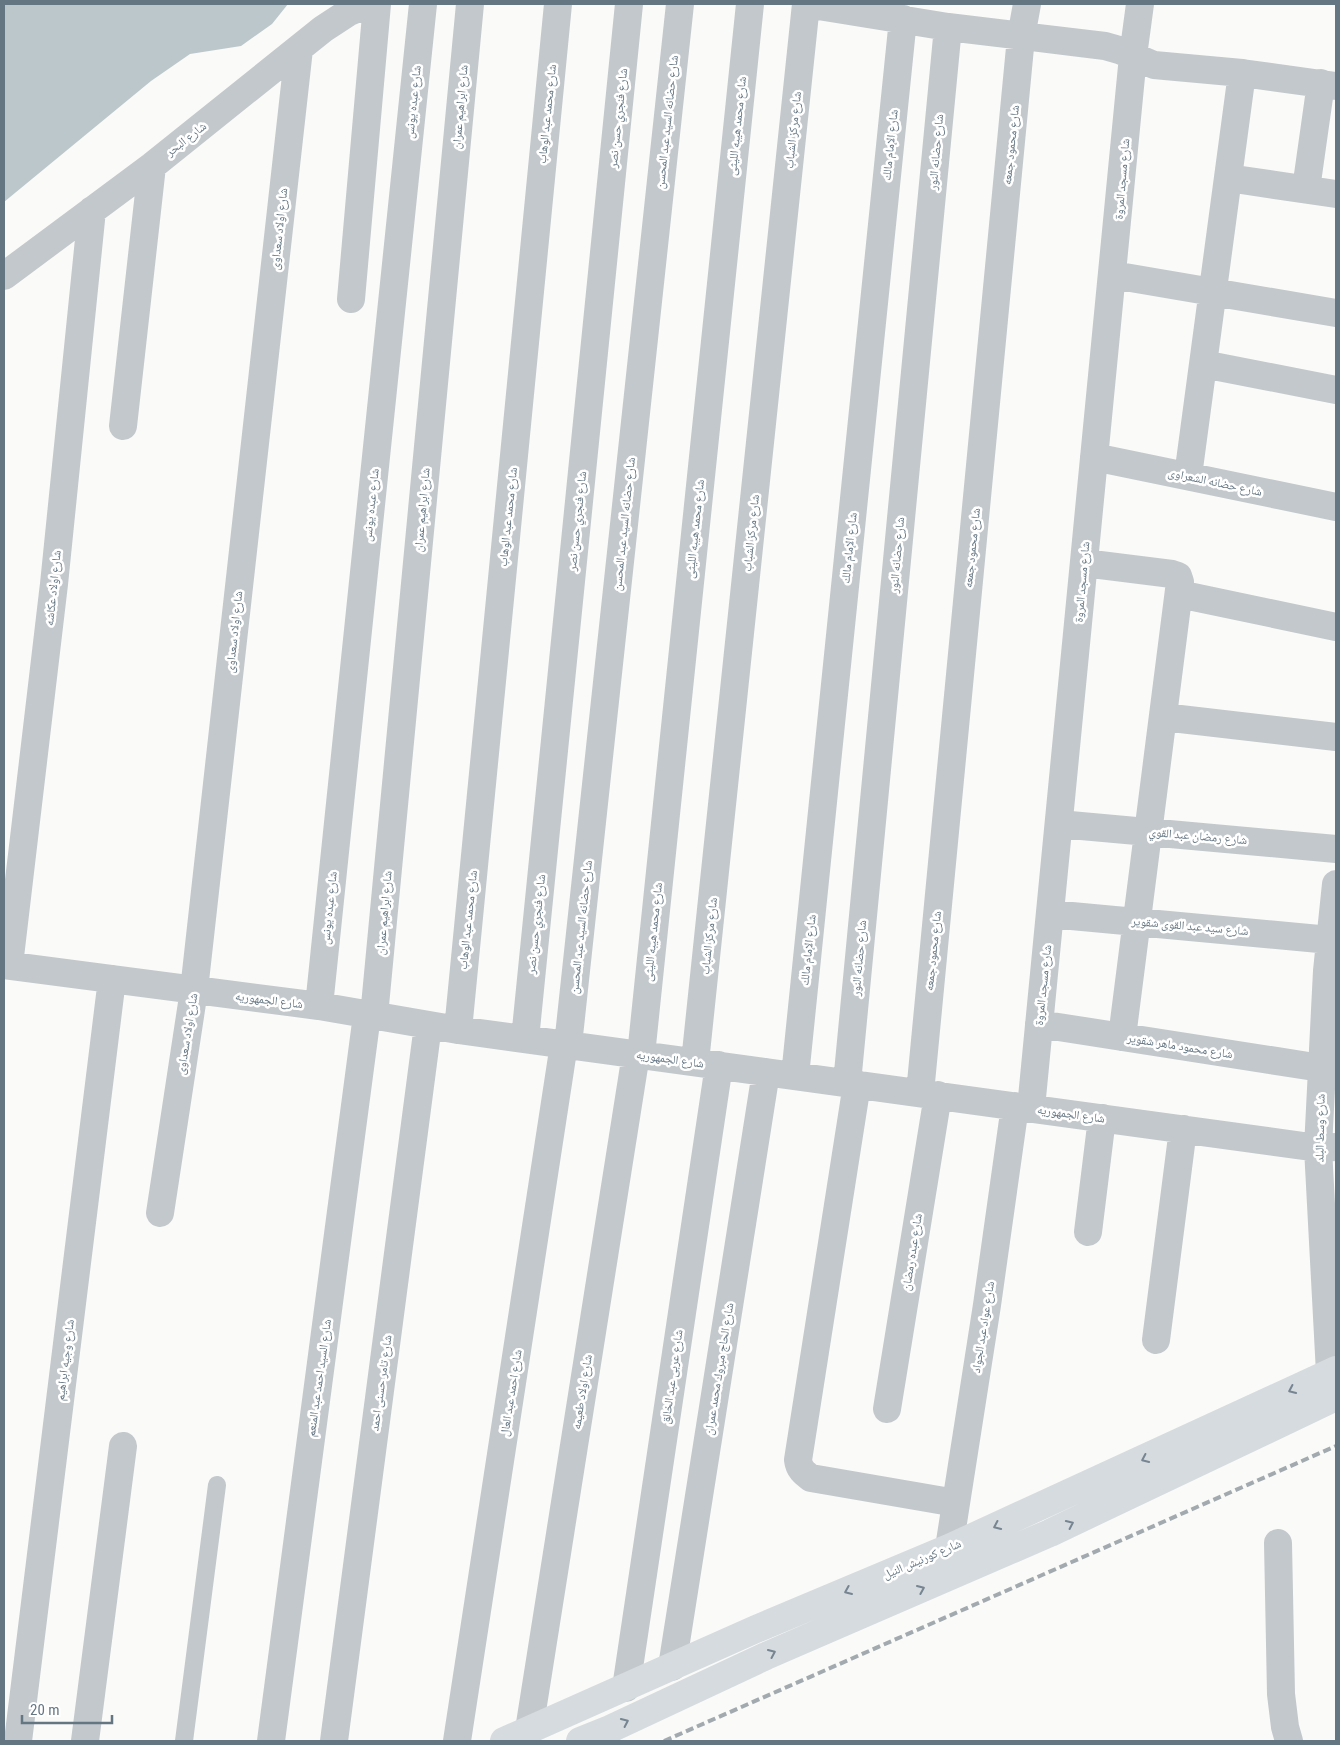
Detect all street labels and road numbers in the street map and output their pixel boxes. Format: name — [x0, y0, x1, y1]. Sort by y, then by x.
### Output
street label: شارع حضانه السيد عبد المحسن — [653, 54, 682, 190]
street label: شارع ابراهيم عمران — [449, 64, 472, 150]
street label: شارع محمد عبد الوهاب — [535, 64, 560, 164]
street label: شارع عبده يونس — [402, 65, 425, 139]
street label: شارع فنجري حسن نصر — [606, 67, 633, 170]
street label: شارع محمد هيبه الليثى — [725, 76, 750, 176]
street label: شارع مركز الشباب — [782, 91, 805, 169]
street label: شارع محمود جمعه — [1000, 104, 1023, 186]
street label: شارع الإمام مالك — [879, 109, 902, 181]
street label: شارع حضانه النور — [926, 113, 947, 192]
street label: شارع البحر — [162, 119, 210, 160]
street label: شارع مسجد المروة — [1111, 138, 1134, 220]
street label: شارع اولاد سعداوى — [268, 187, 291, 271]
street label: شارع حضانه السيد عبد المحسن — [610, 456, 639, 592]
street label: شارع حضانه الشعراوى — [1166, 465, 1264, 500]
street label: شارع ابراهيم عمران — [411, 467, 434, 553]
street label: شارع محمد عبد الوهاب — [496, 467, 521, 567]
street label: شارع عبده يونس — [360, 468, 383, 542]
street label: شارع فنجري حسن نصر — [565, 470, 592, 573]
street label: شارع محمد هيبه الليثى — [683, 479, 708, 579]
street label: شارع مركز الشباب — [740, 494, 763, 572]
street label: شارع محمود جمعه — [961, 507, 984, 589]
street label: شارع الإمام مالك — [838, 512, 861, 584]
street label: شارع حضانه النور — [887, 516, 908, 595]
street label: شارع مسجد المروة — [1071, 541, 1094, 623]
street label: شارع اولاد عكاشه — [42, 549, 65, 627]
street label: شارع اولاد سعداوى — [223, 590, 246, 674]
street label: شارع رمضان عبد القوي — [1148, 825, 1248, 850]
street label: شارع حضانه السيد عبد المحسن — [567, 859, 596, 995]
street label: شارع ابراهيم عمران — [373, 870, 396, 956]
street label: شارع محمد عبد الوهاب — [456, 870, 481, 970]
street label: شارع عبده يونس — [318, 871, 341, 945]
street label: شارع فنجري حسن نصر — [524, 873, 551, 976]
street label: شارع محمد هيبه الليثى — [641, 882, 666, 982]
street label: شارع مركز الشباب — [698, 897, 721, 975]
street label: شارع محمود جمعه — [922, 910, 945, 992]
street label: شارع الإمام مالك — [797, 914, 820, 986]
street label: شارع سيد عبد القوى شقوير — [1130, 914, 1249, 939]
street label: شارع حضانه النور — [849, 919, 870, 998]
street label: شارع مسجد المروة — [1032, 944, 1055, 1026]
street label: شارع الجمهوريه — [234, 989, 304, 1012]
street label: شارع اولاد سعداوى — [174, 992, 201, 1076]
street label: شارع محمود ماهر شقوير — [1125, 1031, 1234, 1062]
street label: شارع الجمهوريه — [635, 1047, 705, 1072]
street label: شارع وسط البلد — [1312, 1093, 1329, 1162]
street label: شارع الجمهوريه — [1036, 1102, 1106, 1127]
street label: شارع عبده رمضان — [899, 1212, 926, 1292]
street label: شارع عواد عبد الجواد — [969, 1280, 998, 1374]
street label: شارع الحاج مبروك محمد عمران — [702, 1302, 737, 1436]
street label: شارع وجيه ابراهيم — [53, 1318, 78, 1402]
street label: شارع السيد احمد عبد المنعم — [304, 1318, 335, 1438]
street label: شارع عربى عبد الخالق — [658, 1329, 687, 1425]
street label: شارع تامر حسنى احمد — [367, 1334, 396, 1432]
street label: شارع احمد عبد العال — [497, 1348, 526, 1438]
street label: شارع اولاد طعيمه — [569, 1353, 596, 1431]
street label: شارع كورنيش النيل — [881, 1536, 964, 1583]

